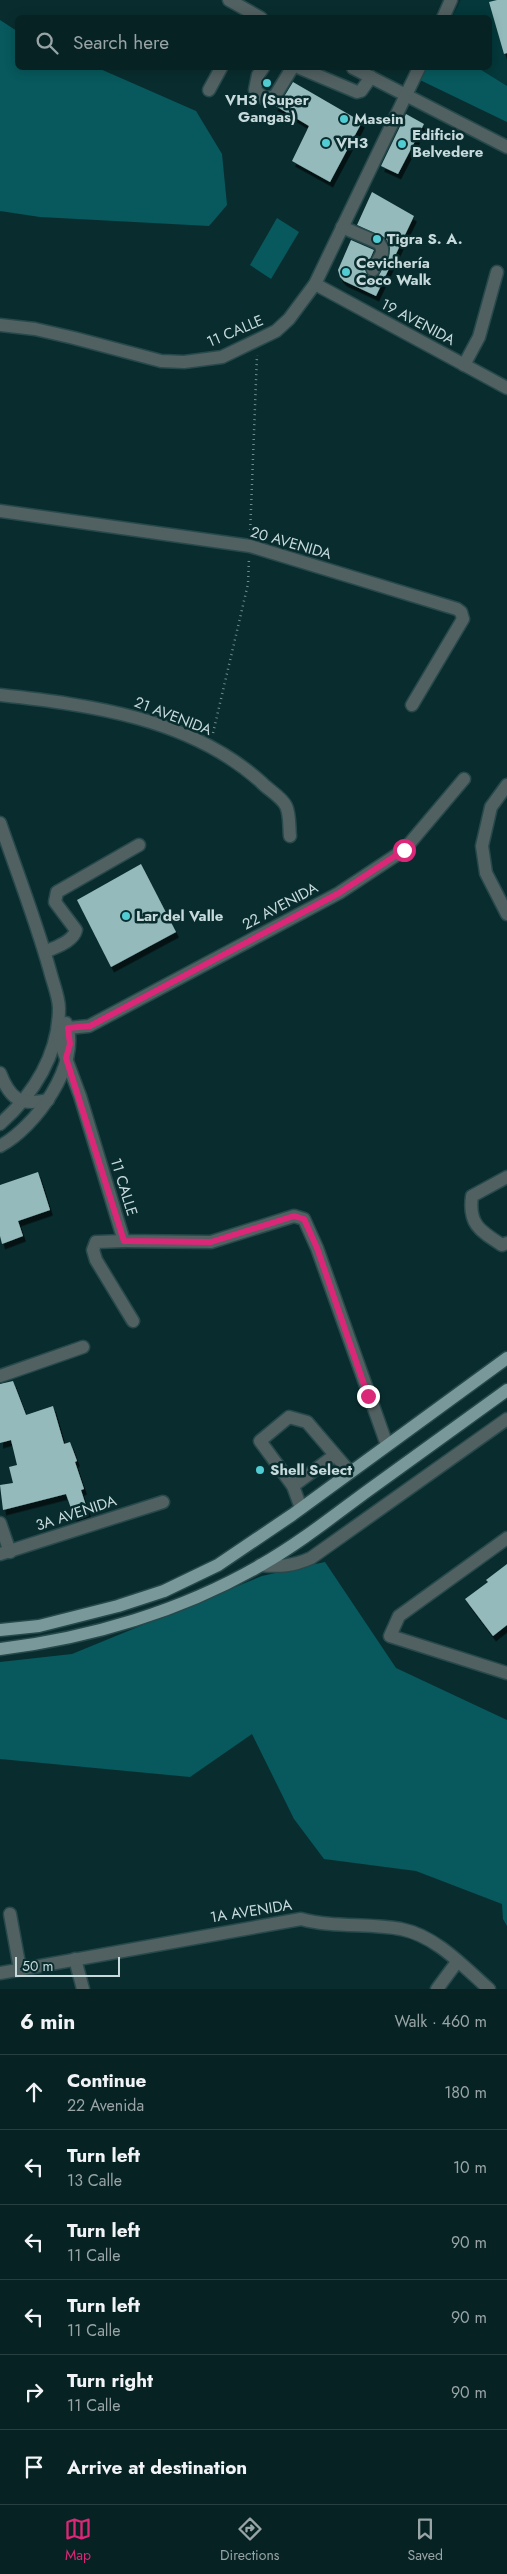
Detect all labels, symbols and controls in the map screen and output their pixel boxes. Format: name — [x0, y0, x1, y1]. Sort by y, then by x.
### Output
search box — [15, 15, 492, 70]
icon: search — [33, 29, 61, 57]
text: Search here — [73, 29, 169, 56]
marker: VH3 (Super Gangas) — [261, 77, 273, 89]
place label: VH3 (Super Gangas) — [224, 89, 310, 128]
place label: Masein — [354, 108, 404, 130]
marker: Masein — [338, 113, 350, 125]
place label: Edificio Belvedere — [412, 124, 484, 163]
place label: VH3 — [335, 132, 368, 154]
marker: VH3 — [320, 137, 332, 149]
marker: Edificio Belvedere — [396, 138, 408, 150]
place label: Tigra S. A. — [387, 228, 462, 250]
marker: Tigra S. A. — [371, 233, 383, 245]
place label: Cevichería Coco Walk — [356, 252, 432, 291]
marker: Cevichería Coco Walk — [340, 266, 352, 278]
street label: 19 AVENIDA — [377, 293, 459, 351]
street label: 11 CALLE — [203, 309, 267, 353]
street label: 20 AVENIDA — [248, 521, 334, 565]
street label: 21 AVENIDA — [131, 691, 215, 741]
route start — [393, 839, 416, 862]
street label: 22 AVENIDA — [238, 877, 322, 935]
place label: Lar del Valle — [136, 905, 224, 927]
marker: Lar del Valle — [120, 910, 132, 922]
street label: 11 CALLE — [105, 1155, 143, 1219]
route end — [357, 1385, 380, 1408]
place label: Shell Select — [270, 1459, 352, 1481]
marker: Shell Select — [254, 1464, 266, 1476]
street label: 3A AVENIDA — [33, 1490, 119, 1536]
street label: 1A AVENIDA — [208, 1894, 294, 1928]
scale bar — [15, 1954, 120, 1977]
text: 50 m — [22, 1956, 53, 1976]
text: 6 min — [20, 2007, 75, 2037]
text: Walk · 460 m — [395, 2010, 487, 2033]
text: Continue — [67, 2067, 146, 2094]
icon: ahead — [20, 2078, 48, 2106]
text: 180 m — [444, 2081, 487, 2104]
text: 22 Avenida — [67, 2094, 144, 2117]
text: Turn left — [67, 2142, 140, 2169]
icon: left — [20, 2153, 48, 2181]
text: 10 m — [453, 2156, 487, 2179]
text: 13 Calle — [67, 2169, 122, 2192]
text: Turn left — [67, 2217, 140, 2244]
icon: left — [20, 2228, 48, 2256]
text: 90 m — [451, 2231, 487, 2254]
text: 11 Calle — [67, 2244, 120, 2267]
text: Turn left — [67, 2292, 140, 2319]
icon: left — [20, 2303, 48, 2331]
text: 90 m — [451, 2306, 487, 2329]
text: 11 Calle — [67, 2319, 120, 2342]
text: Turn right — [67, 2367, 153, 2394]
icon: right — [20, 2378, 48, 2406]
text: 90 m — [451, 2381, 487, 2404]
text: 11 Calle — [67, 2394, 120, 2417]
icon: arrive — [20, 2453, 48, 2481]
text: Arrive at destination — [67, 2454, 247, 2481]
tab: Map — [64, 2515, 92, 2565]
tab: Directions — [220, 2515, 279, 2565]
tab: Saved — [407, 2515, 443, 2565]

